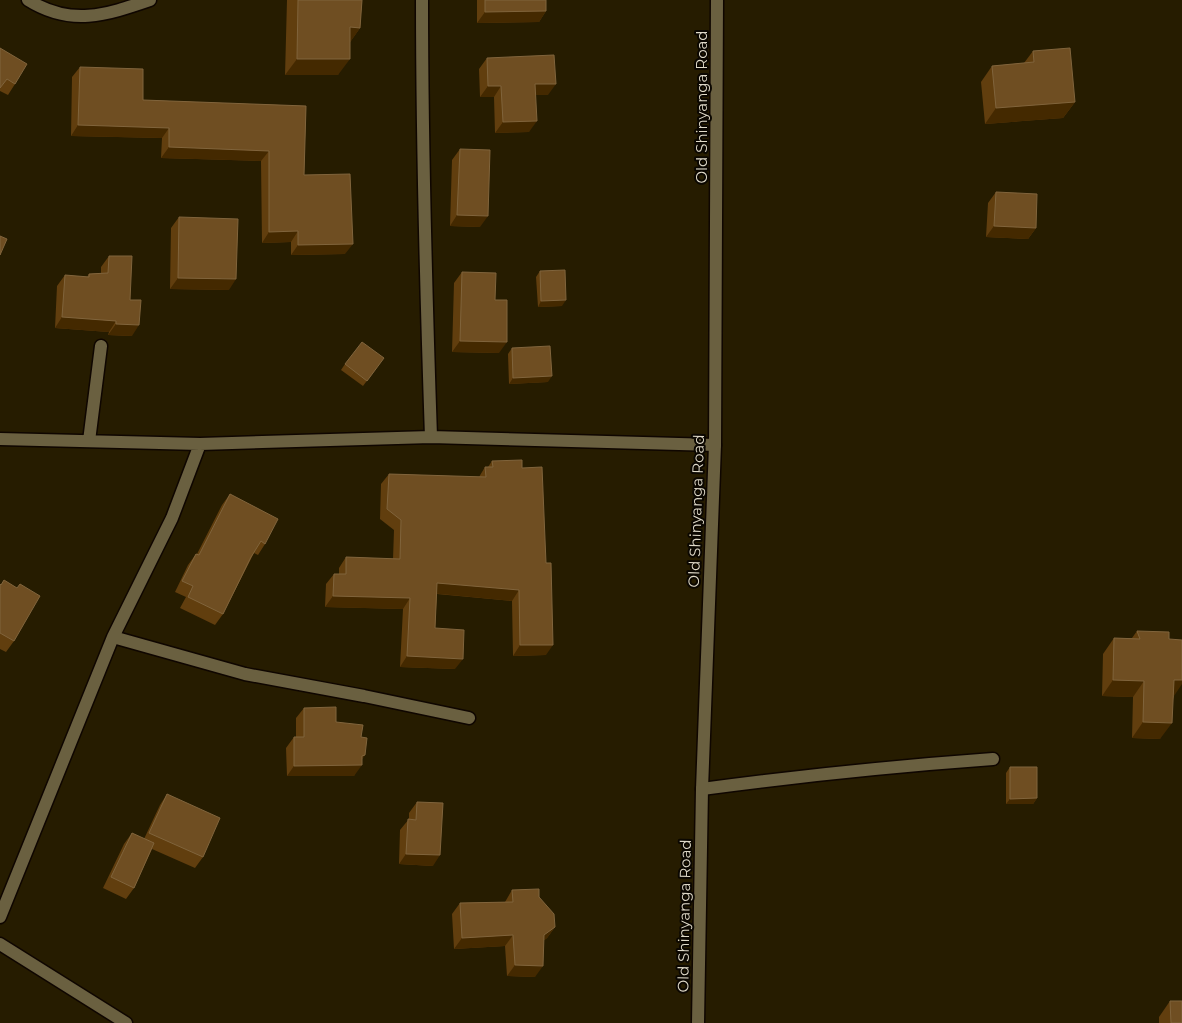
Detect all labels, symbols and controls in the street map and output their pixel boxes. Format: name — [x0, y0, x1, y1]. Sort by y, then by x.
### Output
street label: Old Shinyanga Road — [692, 30, 711, 184]
street label: Old Shinyanga Road — [684, 434, 708, 588]
street label: Old Shinyanga Road — [673, 839, 695, 993]

